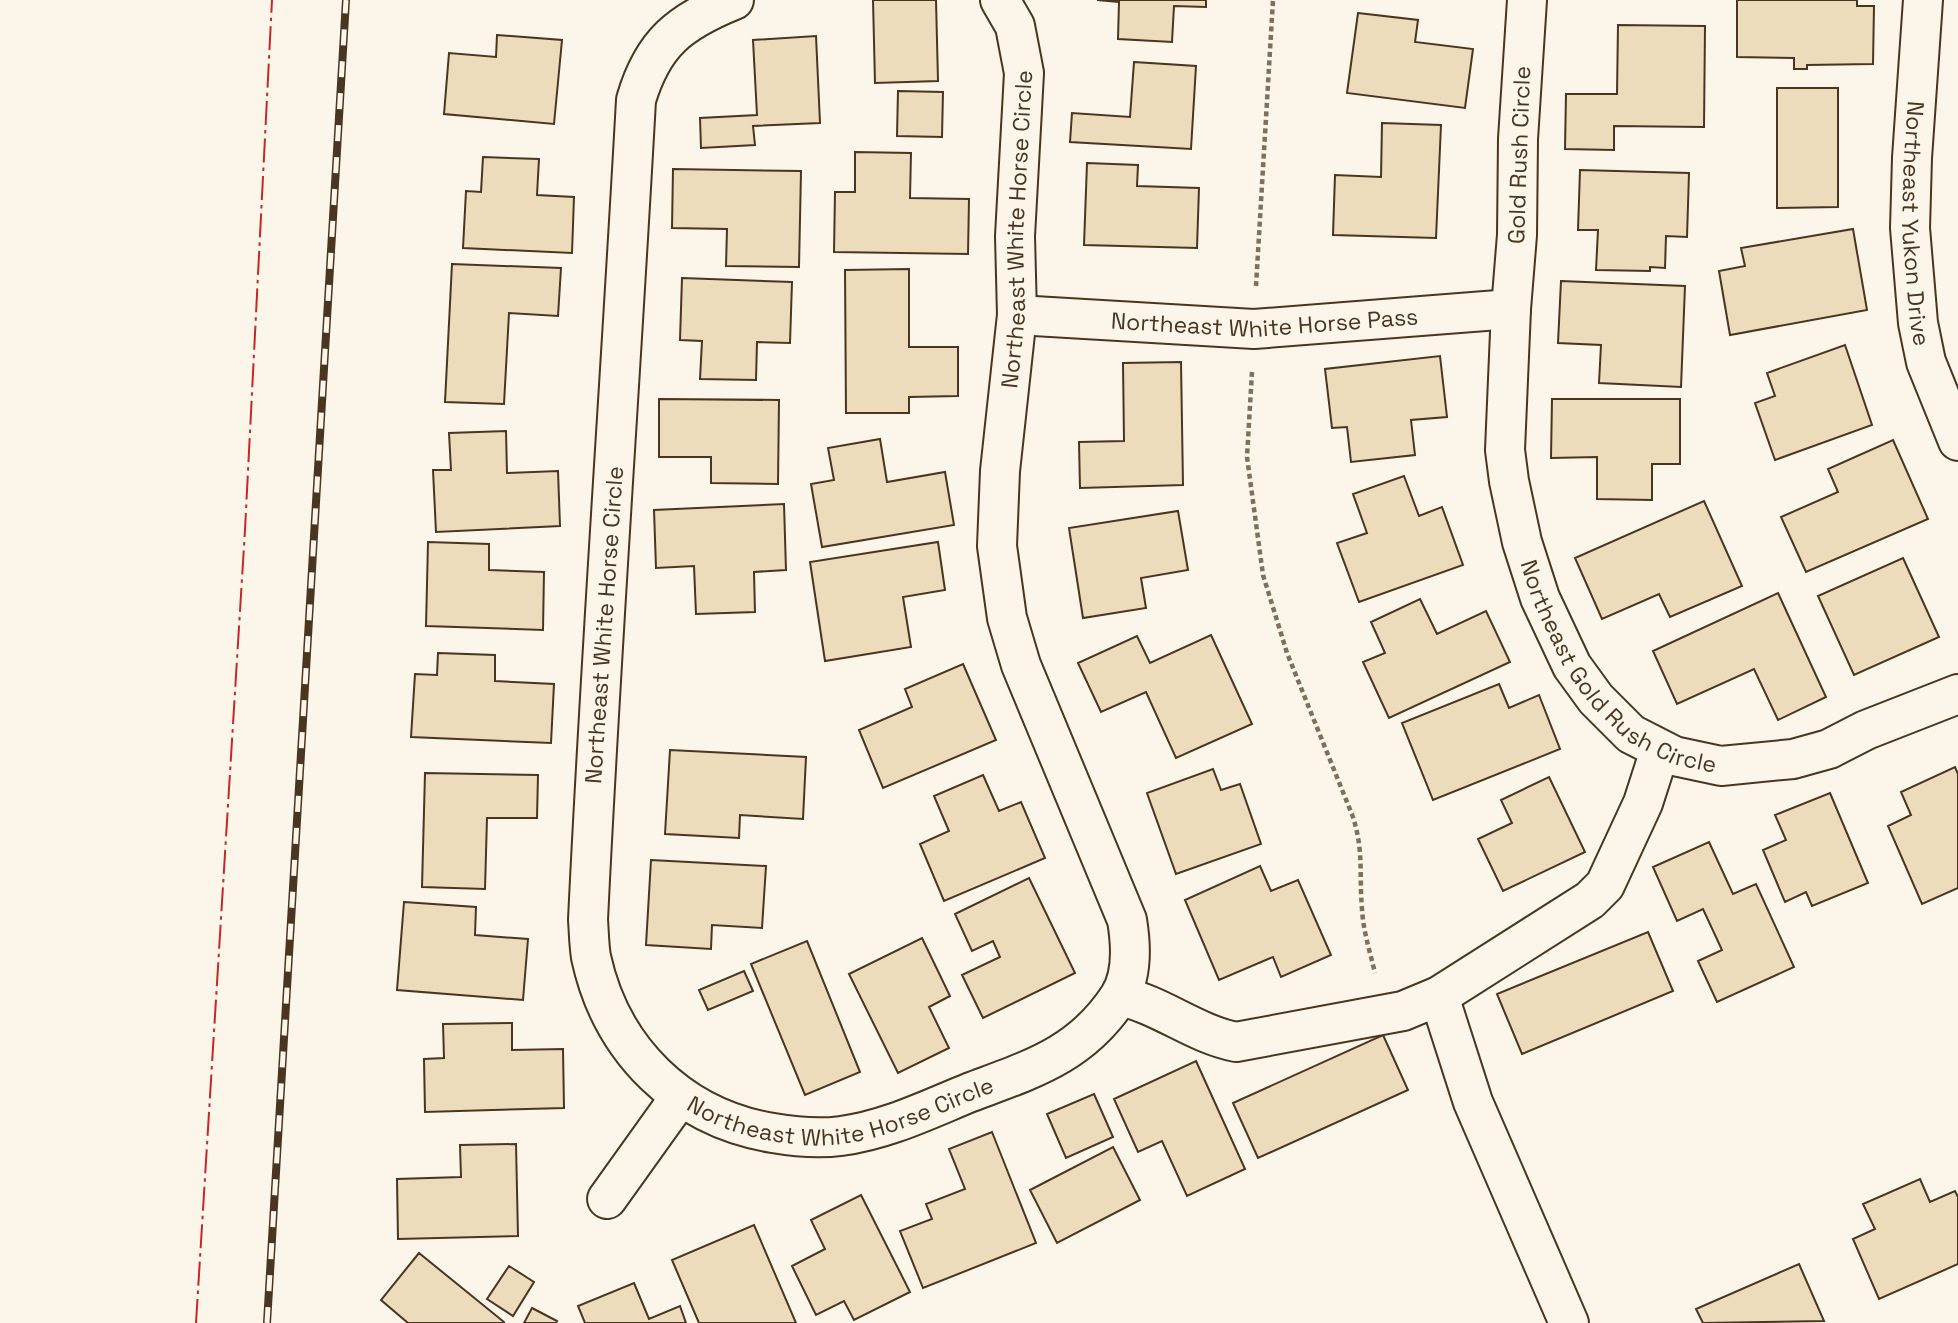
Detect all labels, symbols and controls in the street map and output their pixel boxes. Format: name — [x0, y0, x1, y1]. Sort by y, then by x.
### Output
street label: Gold Rush Circle — [1501, 65, 1537, 245]
street label: Northeast White Horse Circle — [994, 69, 1039, 390]
street label: Northeast Yukon Drive — [1895, 100, 1937, 348]
street label: Northeast White Horse Pass — [1110, 301, 1419, 344]
street label: Northeast White Horse Circle — [578, 465, 630, 785]
street label: Northeast Gold Rush Circle — [1514, 556, 1719, 780]
street label: Northeast White Horse Circle — [682, 1070, 998, 1153]

